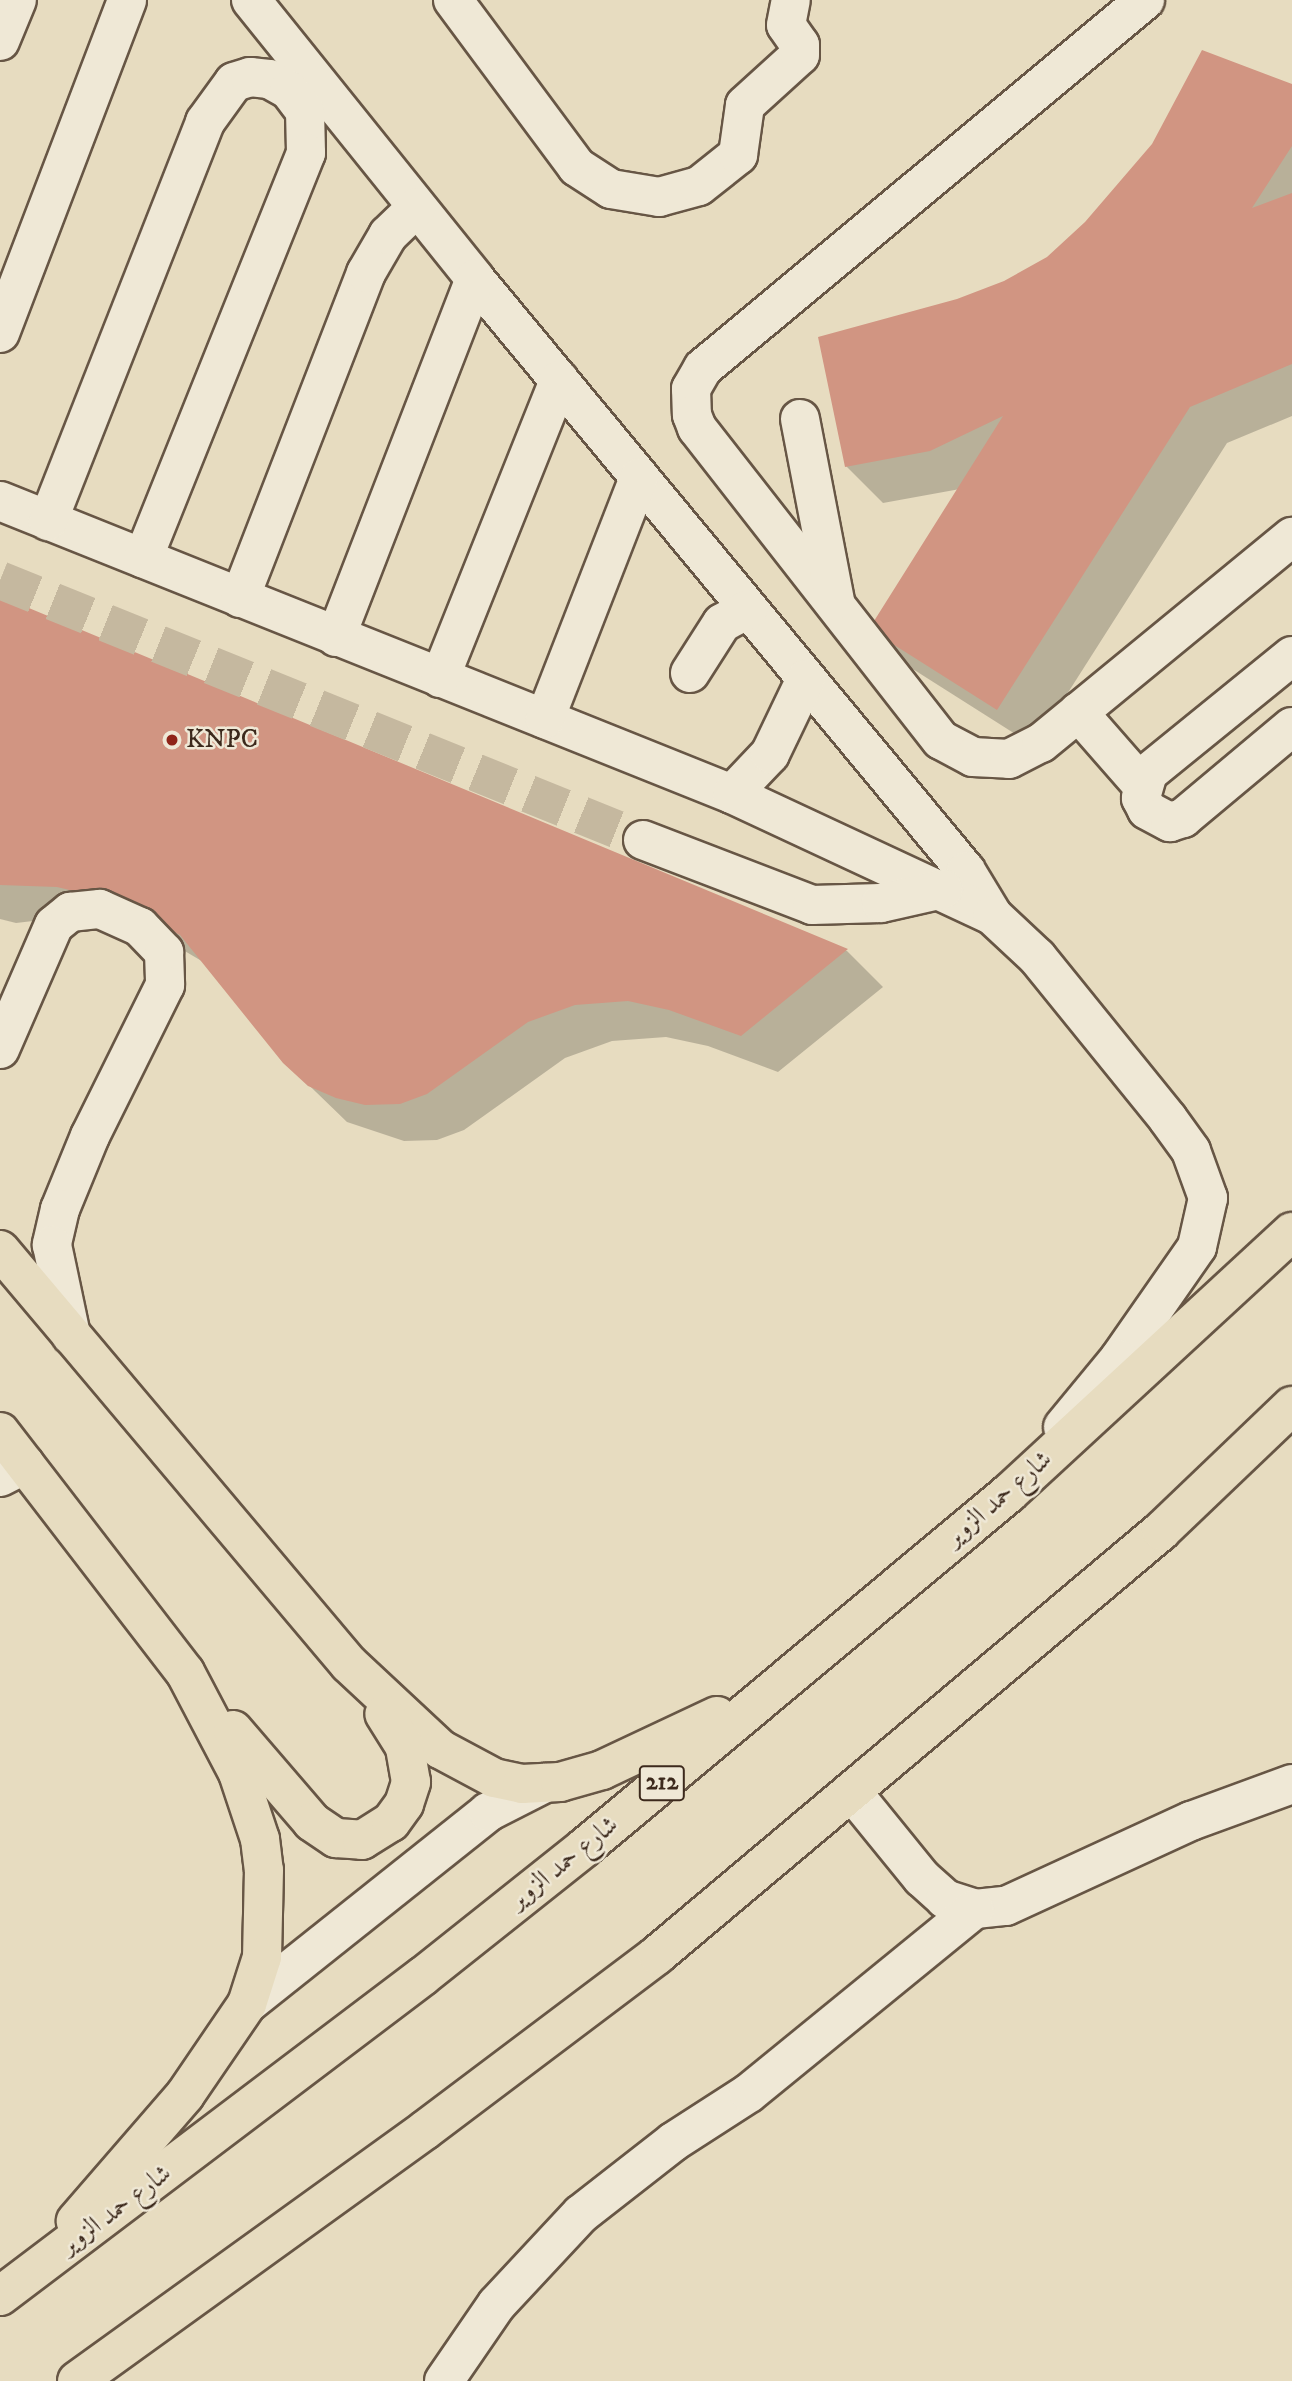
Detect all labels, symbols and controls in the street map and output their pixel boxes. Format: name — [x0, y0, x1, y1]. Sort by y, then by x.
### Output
place label: KNPC — [186, 724, 258, 756]
marker: KNPC — [164, 732, 180, 748]
street label: شارع حمد الزوير — [939, 1444, 1059, 1554]
road number: 212 — [638, 1763, 686, 1804]
street label: شارع حمد الزوير — [503, 1810, 625, 1916]
street label: شارع حمد الزوير — [54, 2158, 178, 2262]

